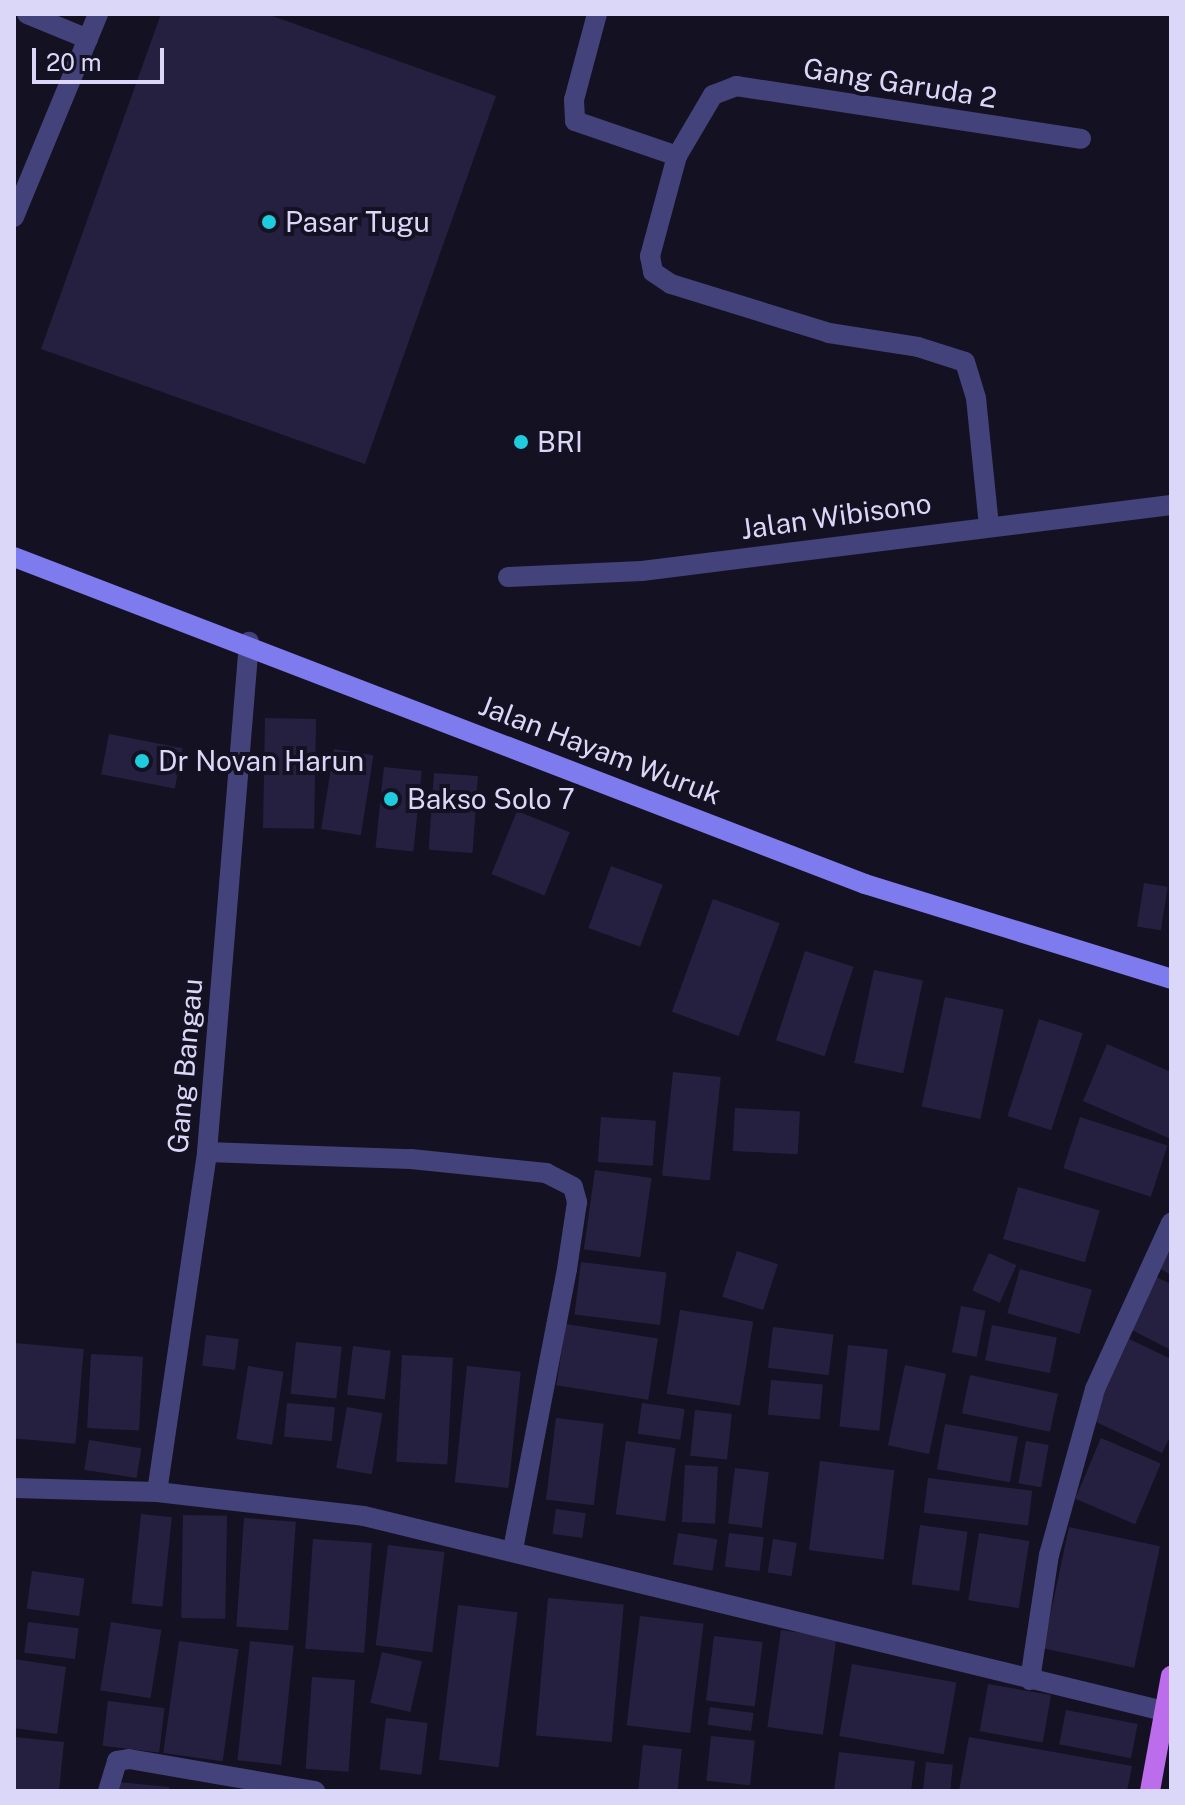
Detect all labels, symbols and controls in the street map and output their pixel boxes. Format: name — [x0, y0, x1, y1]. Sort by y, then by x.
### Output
scale bar — [36, 32, 168, 82]
text: 20 m — [46, 48, 102, 76]
street label: Gang Garuda 2 — [801, 51, 999, 115]
place label: Pasar Tugu — [285, 205, 430, 239]
marker: Pasar Tugu — [260, 213, 278, 231]
place label: BRI — [537, 425, 583, 459]
marker: BRI — [512, 433, 530, 451]
street label: Jalan Wibisono — [738, 486, 934, 546]
street label: Jalan Hayam Wuruk — [474, 688, 726, 812]
place label: Dr Novan Harun — [158, 744, 364, 778]
marker: Dr Novan Harun — [133, 752, 151, 770]
place label: Bakso Solo 7 — [407, 782, 575, 816]
marker: Bakso Solo 7 — [382, 790, 400, 808]
street label: Gang Bangau — [161, 977, 209, 1155]

